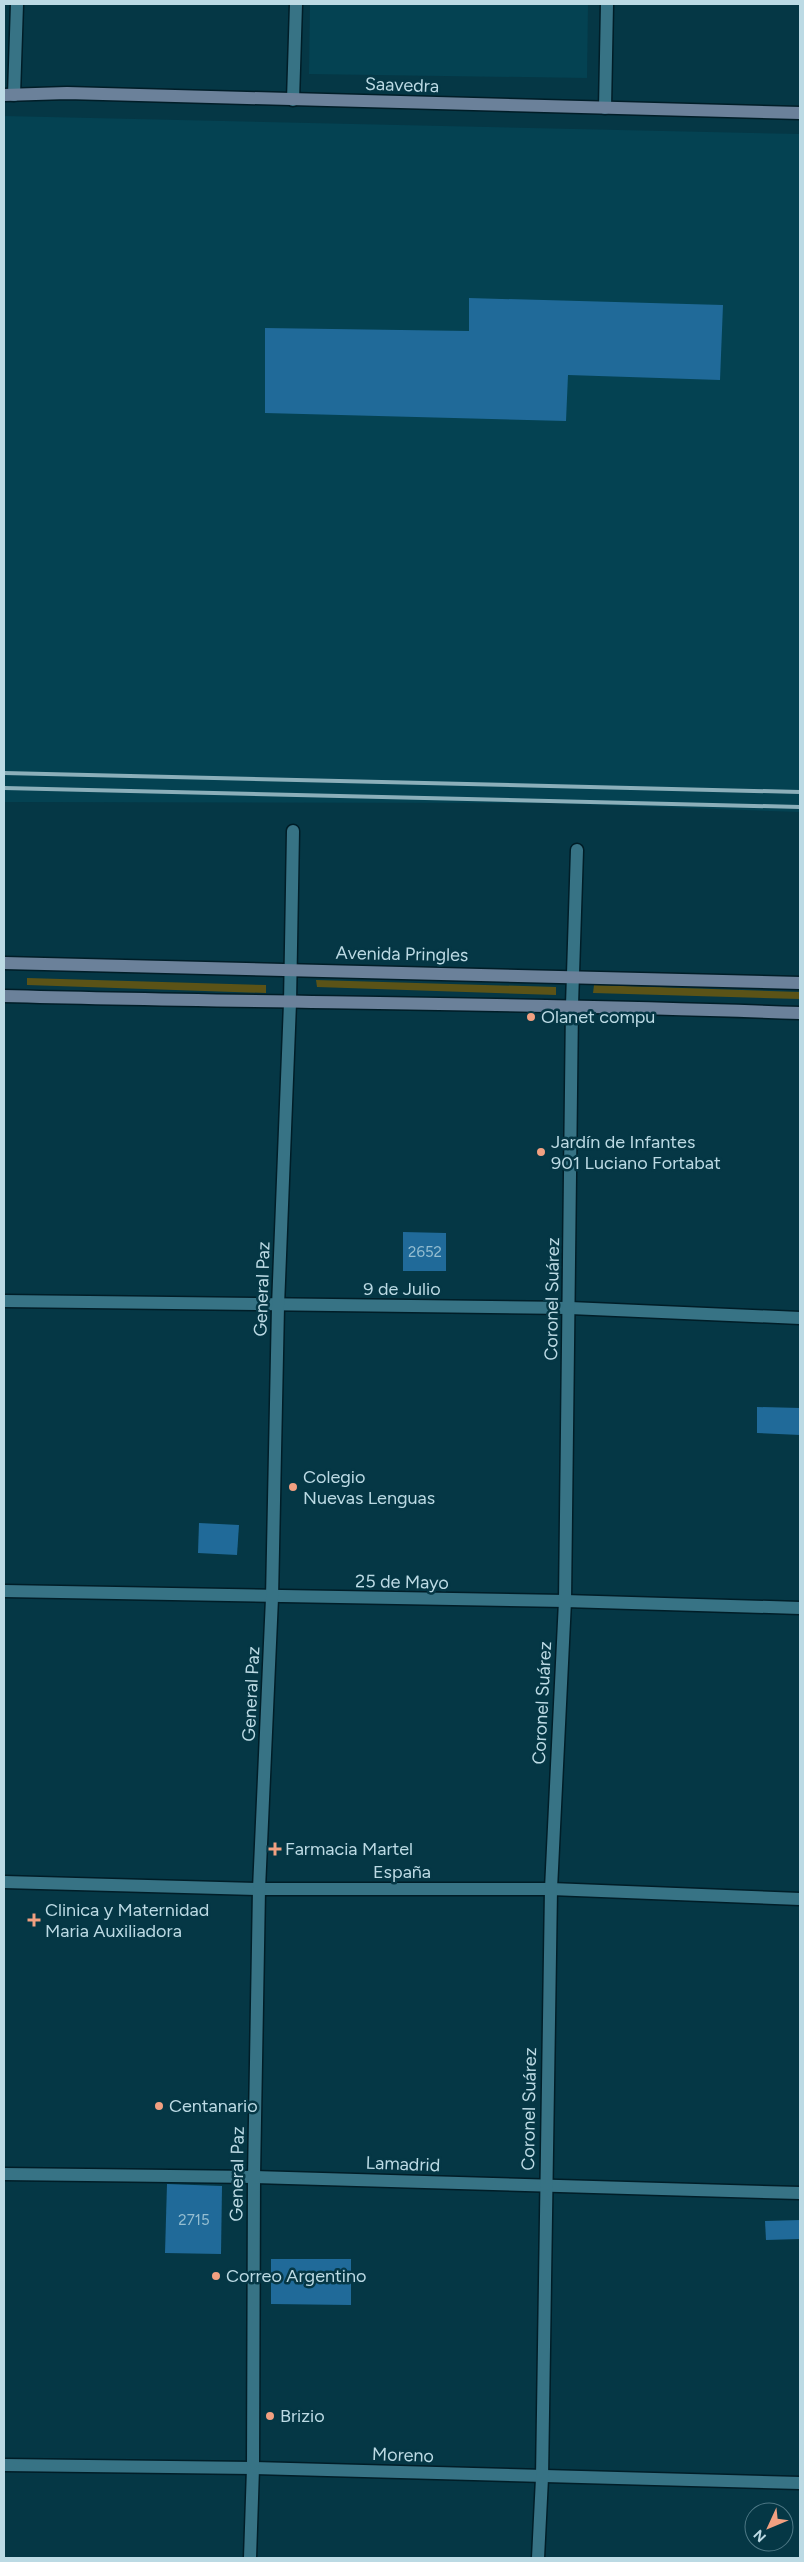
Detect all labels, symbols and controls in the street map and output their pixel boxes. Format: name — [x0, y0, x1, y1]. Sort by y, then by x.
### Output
street label: Saavedra — [365, 73, 439, 97]
street label: Avenida Pringles — [335, 942, 469, 966]
place label: Olanet compu — [541, 1006, 655, 1028]
marker: Olanet compu — [525, 1011, 537, 1023]
place label: Jardín de Infantes 901 Luciano Fortabat — [551, 1131, 721, 1174]
marker: Jardín de Infantes 901 Luciano Fortabat — [535, 1146, 547, 1158]
street label: Coronel Suárez — [540, 1237, 564, 1361]
street label: General Paz — [249, 1241, 275, 1337]
house number: 2652 — [408, 1243, 442, 1261]
street label: 9 de Julio — [363, 1278, 441, 1300]
place label: Colegio Nuevas Lenguas — [303, 1466, 435, 1509]
marker: Colegio Nuevas Lenguas — [287, 1481, 299, 1493]
street label: 25 de Mayo — [355, 1570, 449, 1594]
street label: Coronel Suárez — [528, 1641, 556, 1765]
street label: General Paz — [238, 1646, 264, 1742]
place label: Farmacia Martel — [285, 1838, 413, 1860]
marker: Farmacia Martel — [269, 1843, 281, 1855]
street label: España — [373, 1861, 431, 1883]
place label: Clinica y Maternidad Maria Auxiliadora — [45, 1899, 209, 1942]
marker: Clinica y Maternidad Maria Auxiliadora — [27, 1913, 41, 1927]
street label: Coronel Suárez — [517, 2047, 541, 2171]
place label: Centanario — [169, 2095, 258, 2117]
marker: Centanario — [153, 2100, 165, 2112]
street label: General Paz — [225, 2126, 249, 2222]
street label: Lamadrid — [365, 2152, 441, 2176]
house number: 2715 — [178, 2211, 210, 2229]
place label: Correo Argentino — [226, 2265, 366, 2287]
marker: Correo Argentino — [210, 2270, 222, 2282]
place label: Brizio — [280, 2405, 325, 2427]
marker: Brizio — [264, 2410, 276, 2422]
street label: Moreno — [372, 2443, 434, 2467]
north arrow — [744, 2502, 794, 2552]
text: N — [750, 2526, 770, 2545]

